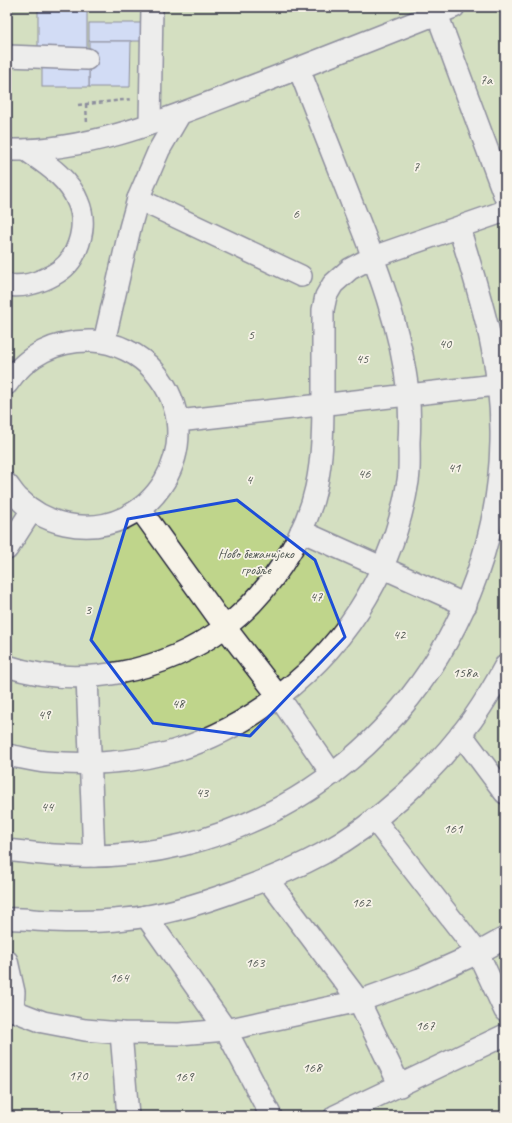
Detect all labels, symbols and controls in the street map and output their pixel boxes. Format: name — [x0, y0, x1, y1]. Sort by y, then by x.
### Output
park label: 7a — [480, 71, 493, 88]
park label: 7 — [413, 158, 420, 175]
park label: 6 — [293, 205, 300, 222]
park label: 5 — [248, 326, 255, 343]
park label: 40 — [439, 335, 453, 352]
park label: 45 — [356, 350, 369, 367]
park label: 41 — [448, 459, 461, 476]
park label: 46 — [358, 465, 371, 482]
park label: 4 — [246, 471, 254, 488]
park label: Ново бежанијско гробље — [218, 545, 295, 578]
park label: 47 — [310, 588, 323, 605]
park label: 3 — [85, 601, 93, 618]
park label: 42 — [393, 626, 407, 643]
park label: 158a — [452, 664, 478, 681]
park label: 48 — [172, 695, 186, 712]
park label: 49 — [38, 706, 52, 723]
park label: 43 — [196, 784, 210, 801]
park label: 44 — [41, 798, 55, 815]
park label: 161 — [444, 820, 463, 837]
park label: 162 — [352, 894, 372, 911]
park label: 163 — [246, 954, 266, 971]
park label: 164 — [110, 969, 130, 986]
park label: 167 — [416, 1017, 435, 1034]
park label: 168 — [303, 1059, 323, 1076]
park label: 170 — [69, 1067, 89, 1084]
park label: 169 — [175, 1068, 195, 1085]

